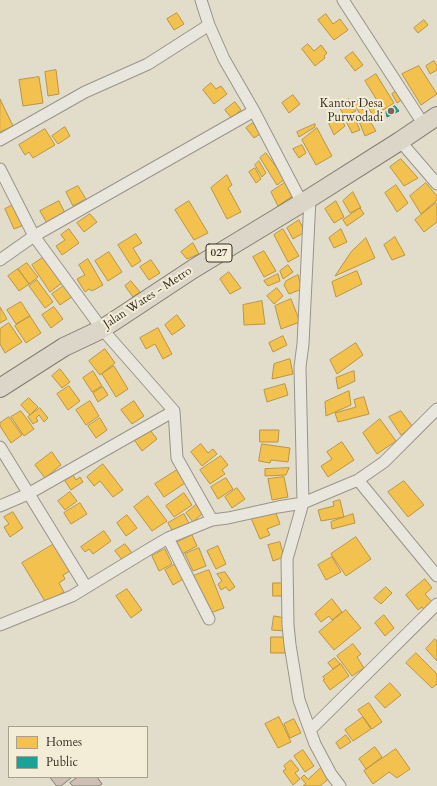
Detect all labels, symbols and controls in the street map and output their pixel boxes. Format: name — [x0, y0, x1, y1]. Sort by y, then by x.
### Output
place label: Kantor Desa Purwodadi — [320, 97, 383, 125]
marker: Kantor Desa Purwodadi — [386, 106, 396, 116]
road number: 027 — [206, 244, 232, 262]
street label: Jalan Wates - Metro — [101, 264, 195, 332]
legend — [8, 726, 148, 778]
text: Homes — [46, 734, 82, 750]
text: Public — [46, 754, 78, 770]

